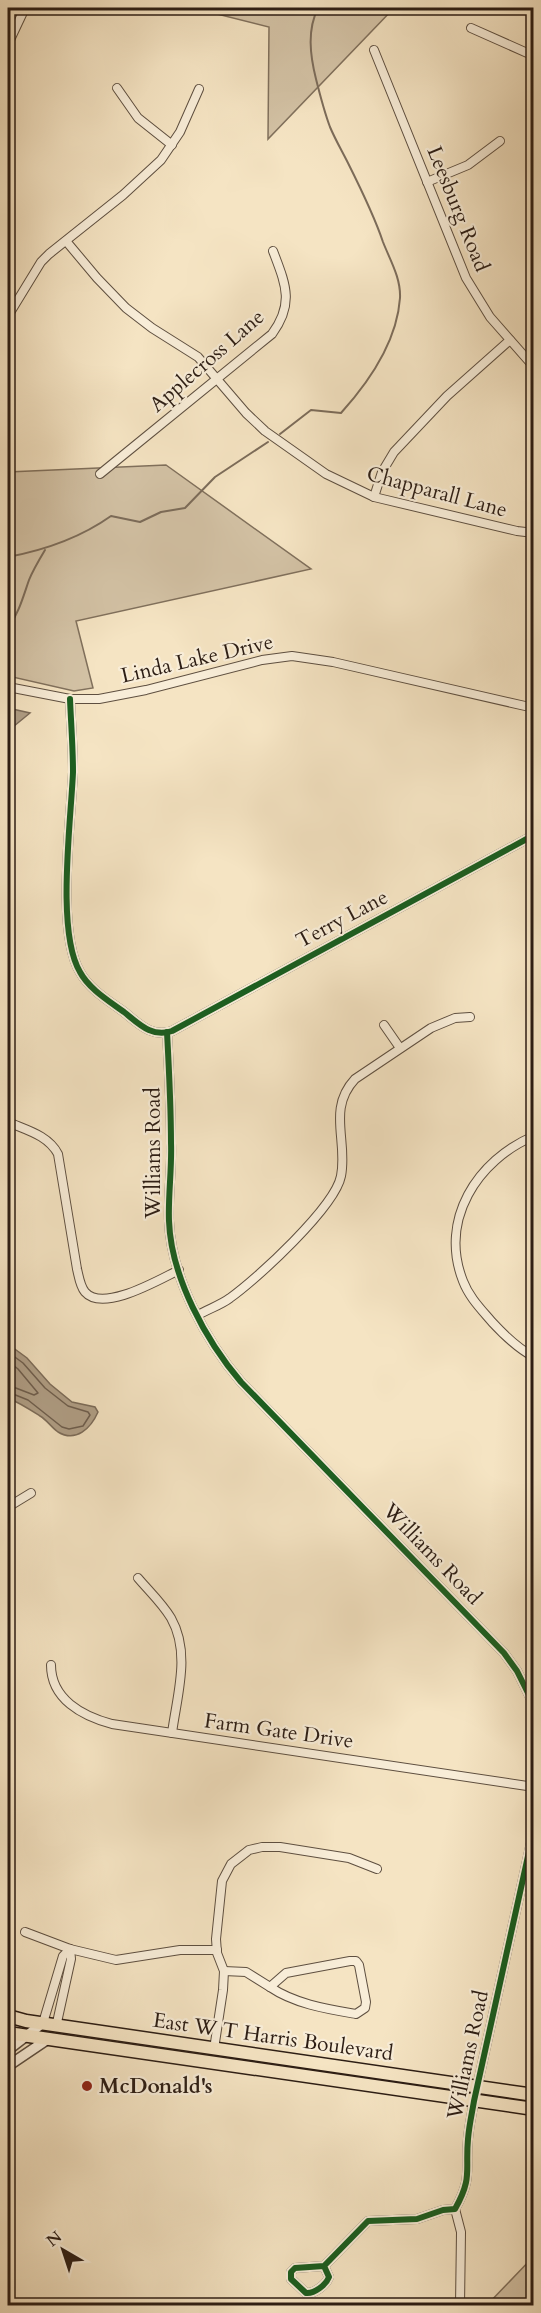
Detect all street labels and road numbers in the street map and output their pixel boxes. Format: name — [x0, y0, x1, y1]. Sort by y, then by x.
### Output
street label: Leesburg Road — [420, 142, 496, 276]
street label: Applecross Lane — [143, 303, 271, 419]
street label: Chapparall Lane — [364, 459, 510, 525]
street label: Linda Lake Drive — [118, 627, 276, 691]
street label: Terry Lane — [291, 883, 393, 955]
street label: Williams Road — [139, 1087, 168, 1220]
street label: Williams Road — [375, 1496, 488, 1611]
street label: Farm Gate Drive — [203, 1706, 355, 1756]
street label: Williams Road — [440, 1988, 496, 2123]
street label: East W T Harris Boulevard — [151, 2006, 395, 2068]

